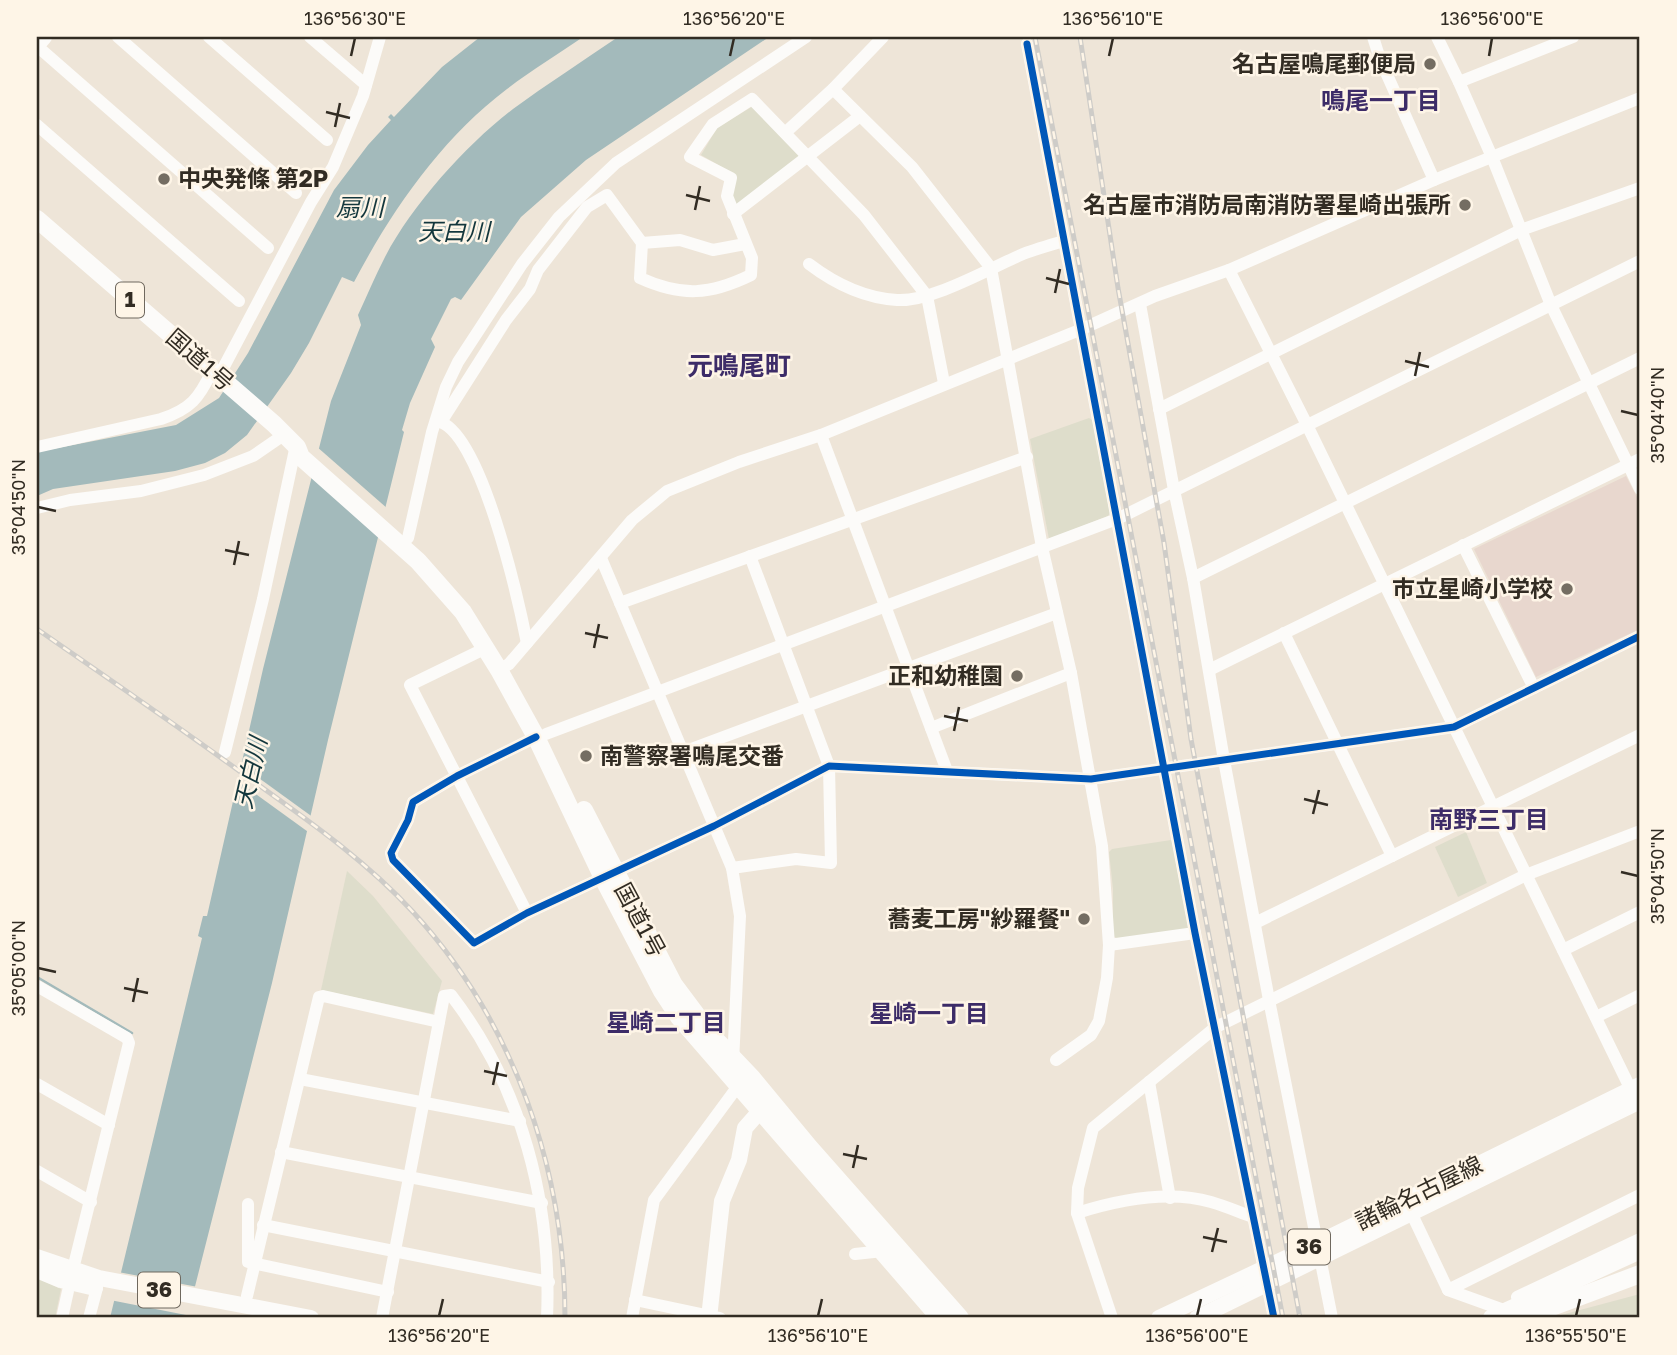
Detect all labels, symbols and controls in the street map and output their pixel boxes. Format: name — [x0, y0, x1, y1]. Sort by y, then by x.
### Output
text: 136°56'30"E — [304, 7, 406, 29]
text: 136°56'20"E — [683, 7, 785, 29]
text: 136°56'10"E — [1063, 7, 1163, 29]
text: 136°56'00"E — [1441, 7, 1543, 29]
place label: 名古屋鳴尾郵便局 — [1232, 49, 1416, 77]
marker: 名古屋鳴尾郵便局 — [1422, 56, 1438, 72]
district label: 鳴尾一丁目 — [1321, 85, 1441, 114]
place label: 中央発條 第2P — [178, 164, 328, 192]
marker: 中央発條 第2P — [156, 171, 172, 187]
place label: 名古屋市消防局南消防署星崎出張所 — [1083, 190, 1451, 218]
water label: 扇川 — [336, 192, 387, 221]
marker: 名古屋市消防局南消防署星崎出張所 — [1457, 197, 1473, 213]
water label: 天白川 — [418, 216, 493, 245]
road number: 1 — [116, 282, 144, 318]
street label: 国道1号 — [161, 322, 240, 396]
district label: 元鳴尾町 — [687, 350, 791, 381]
text: 35°04'40"N — [1646, 367, 1668, 463]
text: 35°04'50"N — [7, 459, 29, 555]
place label: 市立星崎小学校 — [1392, 574, 1553, 602]
marker: 市立星崎小学校 — [1559, 581, 1575, 597]
place label: 正和幼稚園 — [888, 661, 1003, 689]
marker: 正和幼稚園 — [1009, 668, 1025, 684]
water label: 天白川 — [227, 731, 272, 811]
place label: 南警察署鳴尾交番 — [600, 741, 784, 769]
marker: 南警察署鳴尾交番 — [578, 748, 594, 764]
district label: 南野三丁目 — [1429, 804, 1549, 833]
text: 35°04'50"N — [1646, 828, 1668, 924]
street label: 国道1号 — [610, 878, 672, 961]
place label: 蕎麦工房"紗羅餐" — [888, 904, 1070, 932]
marker: 蕎麦工房"紗羅餐" — [1076, 911, 1092, 927]
text: 35°05'00"N — [7, 920, 29, 1016]
district label: 星崎一丁目 — [869, 998, 989, 1027]
district label: 星崎二丁目 — [606, 1007, 726, 1036]
street label: 諸輪名古屋線 — [1350, 1149, 1487, 1235]
road number: 36 — [1288, 1230, 1330, 1264]
road number: 36 — [138, 1272, 180, 1308]
text: 136°56'20"E — [388, 1324, 490, 1346]
text: 136°56'10"E — [768, 1324, 868, 1346]
text: 136°56'00"E — [1146, 1324, 1248, 1346]
text: 136°55'50"E — [1525, 1324, 1627, 1346]

